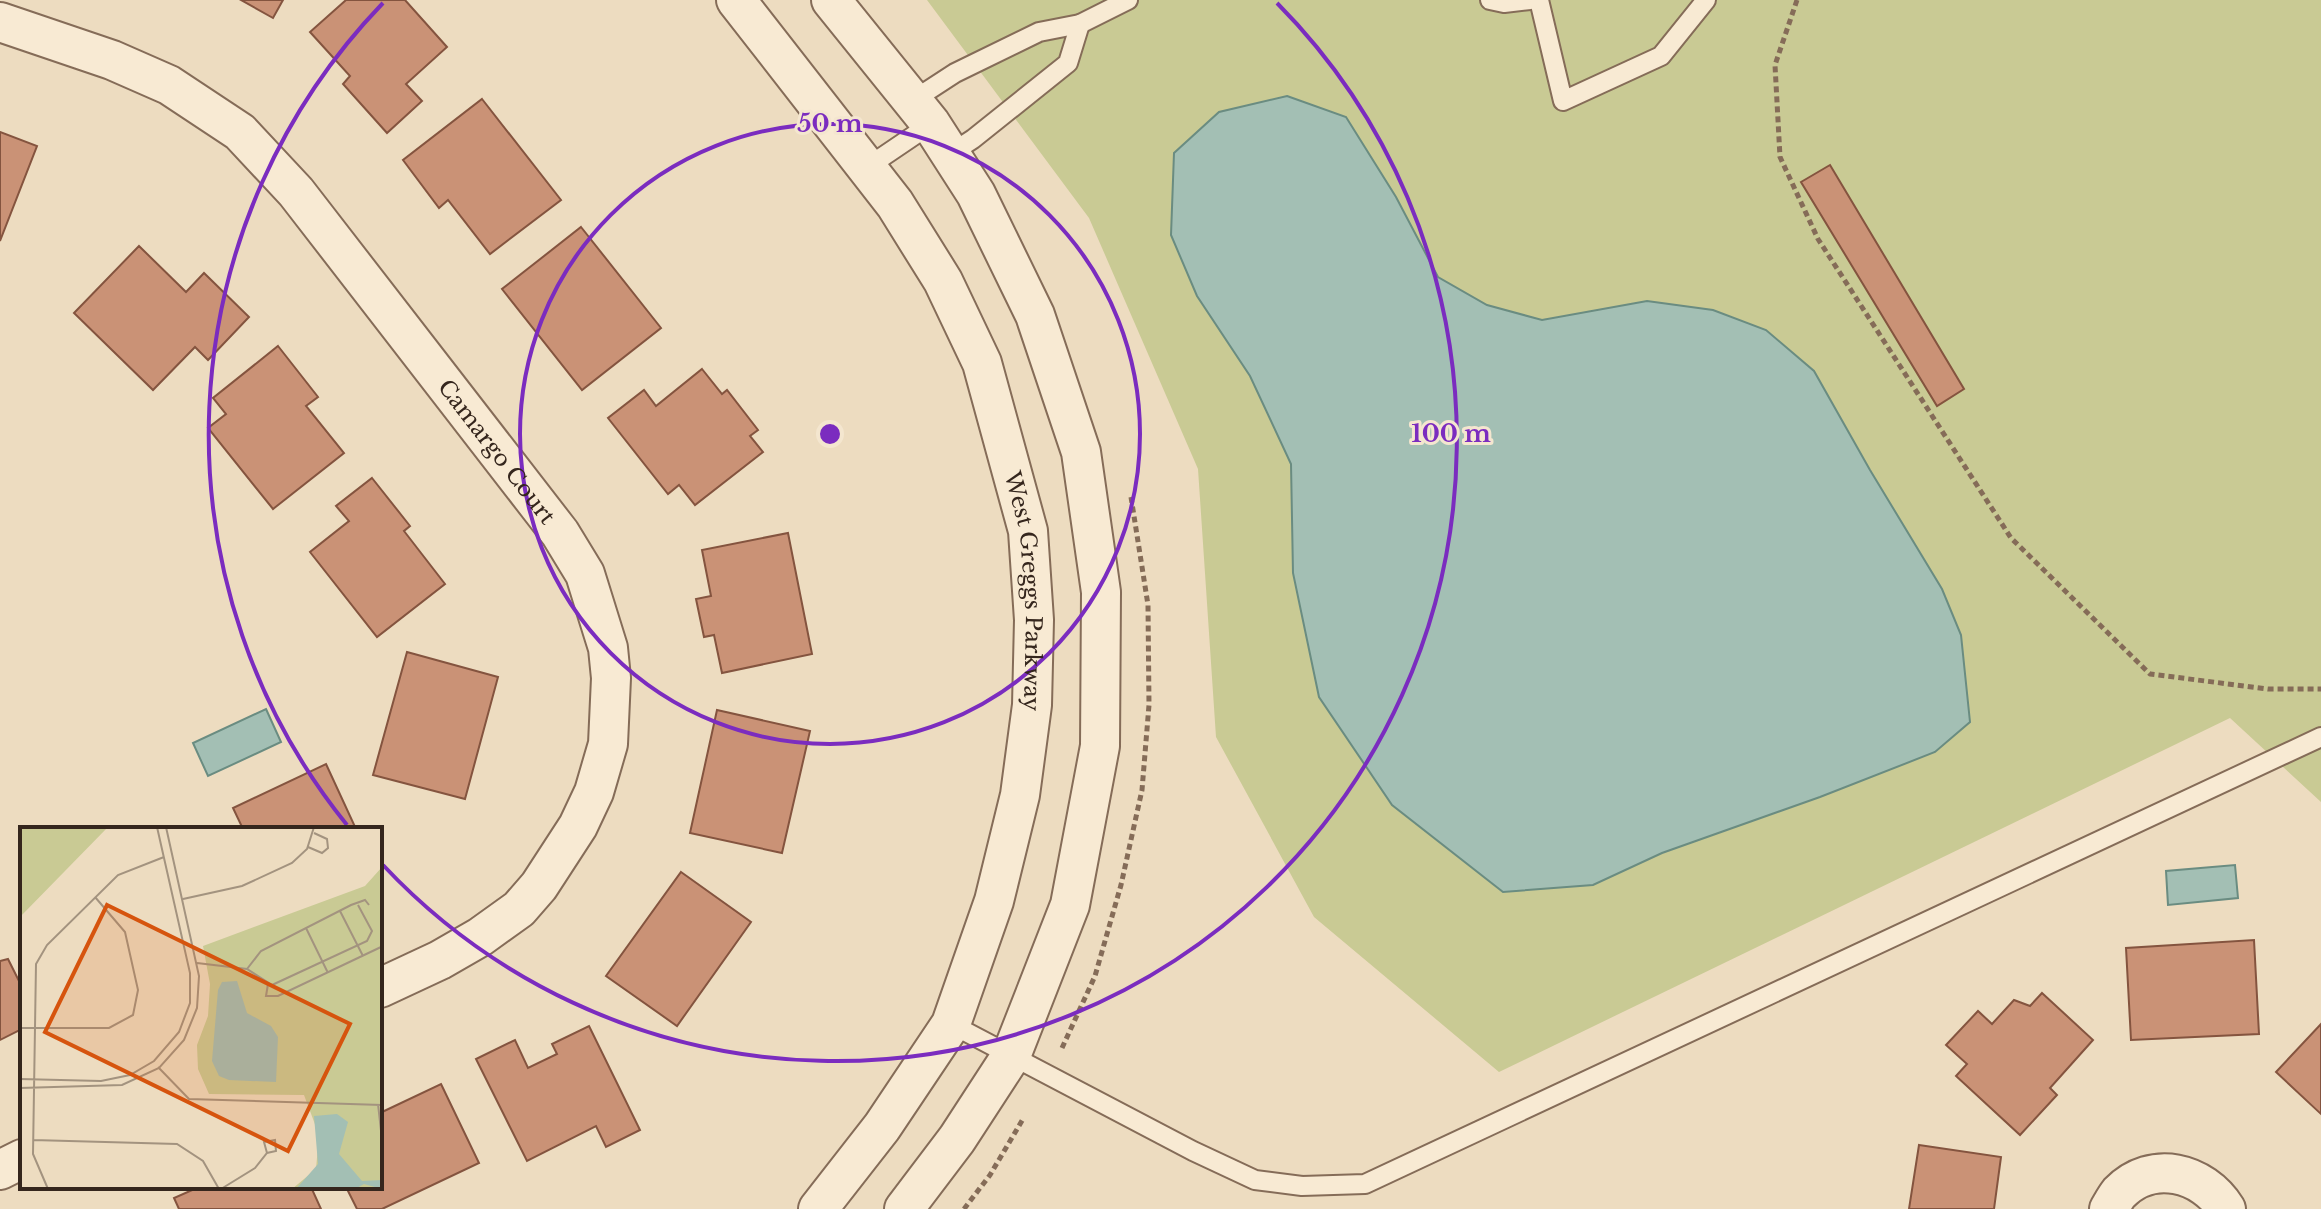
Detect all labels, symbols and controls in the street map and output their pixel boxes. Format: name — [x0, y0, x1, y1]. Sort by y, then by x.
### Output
text: 50 m — [797, 109, 863, 138]
street label: Camargo Court — [433, 374, 562, 530]
text: 100 m — [1411, 419, 1491, 448]
centre of rings — [816, 420, 844, 448]
street label: West Greggs Parkway — [999, 467, 1048, 712]
inset map — [20, 827, 382, 1189]

